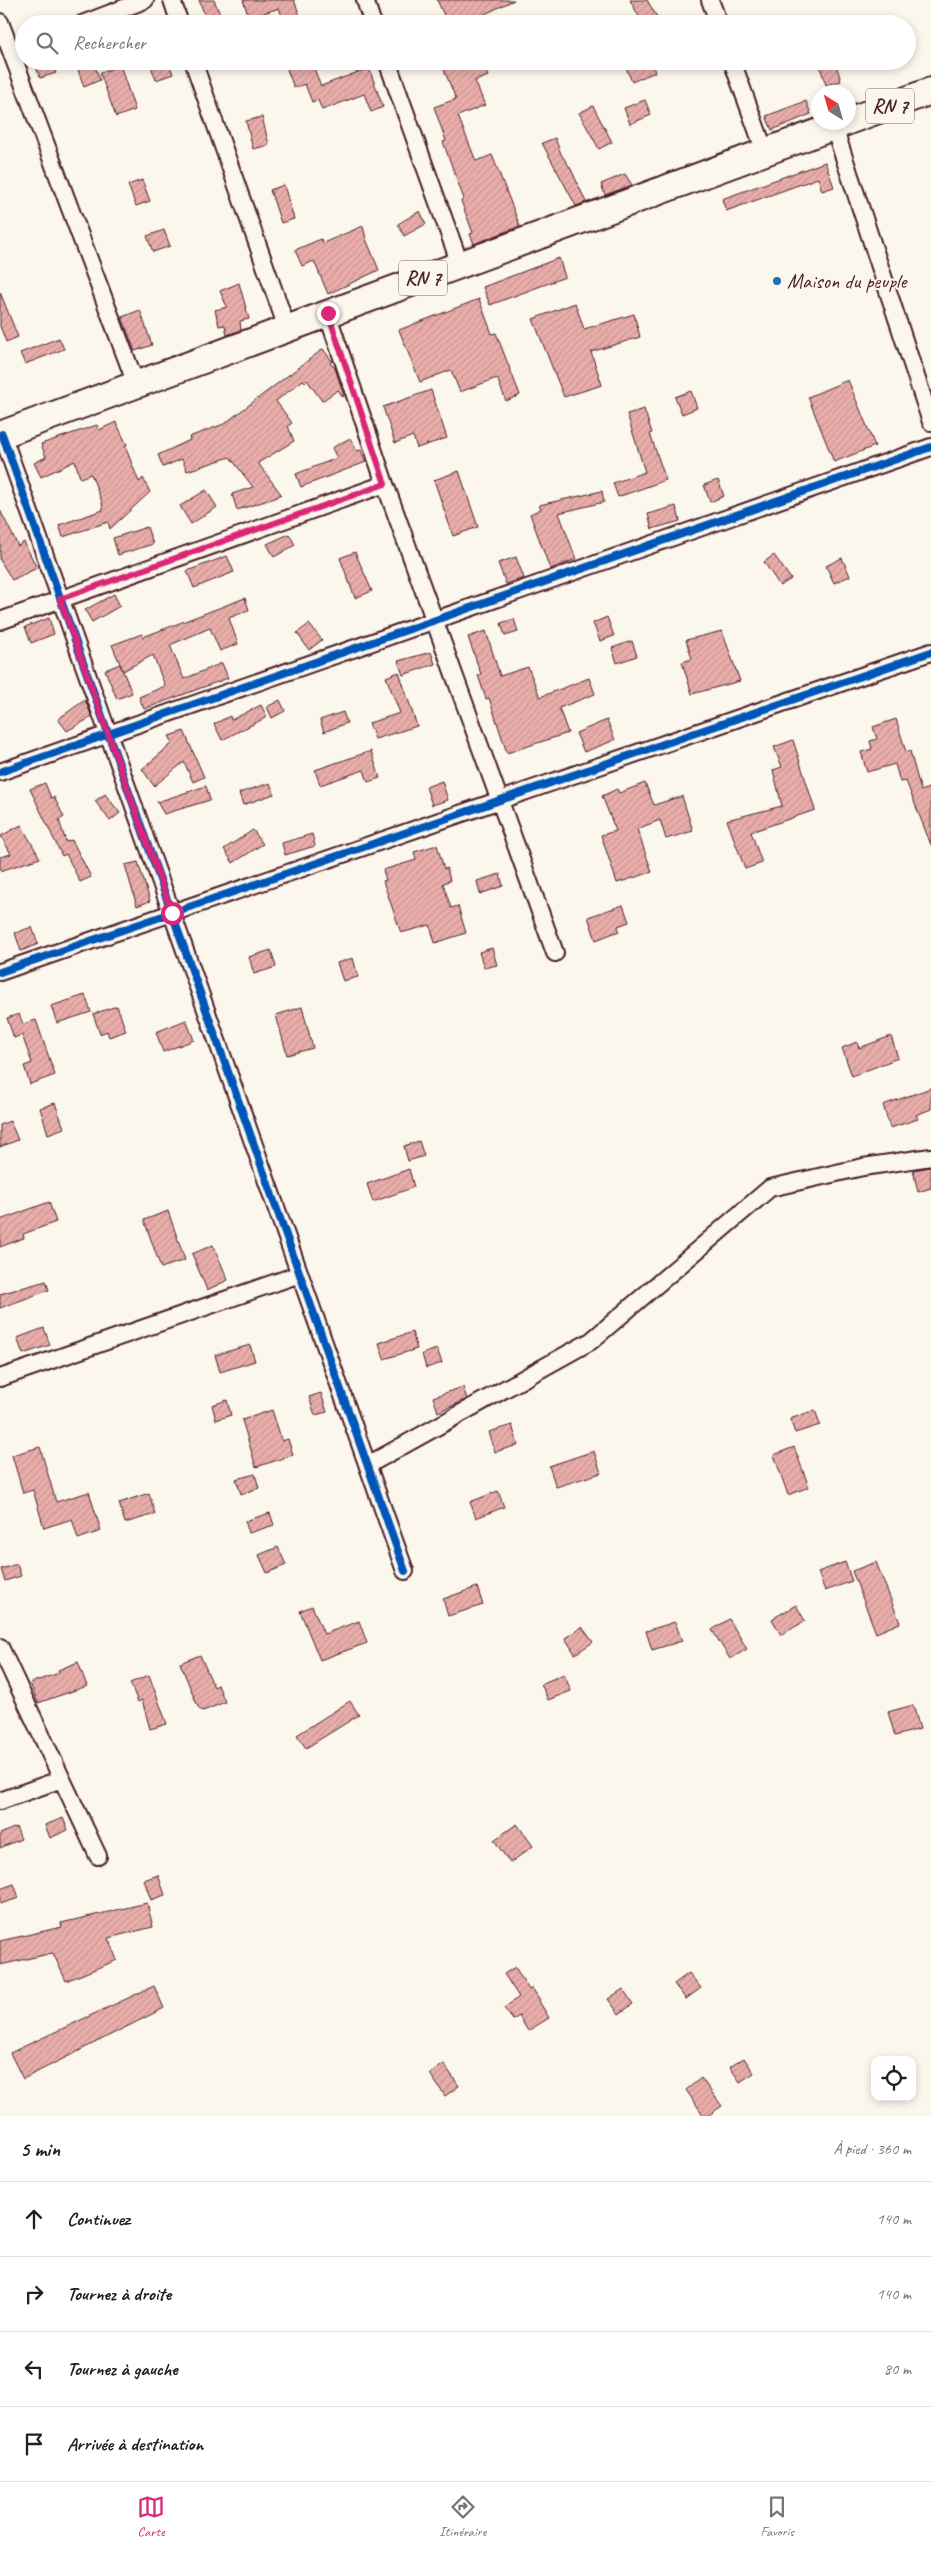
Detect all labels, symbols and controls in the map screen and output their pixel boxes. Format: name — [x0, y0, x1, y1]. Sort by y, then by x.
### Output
search box — [15, 15, 916, 70]
icon: search — [33, 29, 61, 57]
text: Rechercher — [73, 31, 146, 55]
north arrow — [811, 85, 856, 130]
road number: RN 7 — [866, 88, 914, 124]
road number: RN 7 — [399, 260, 447, 296]
place label: Maison du peuple — [787, 268, 908, 294]
marker: Maison du peuple — [771, 275, 783, 287]
route end — [317, 302, 340, 325]
route start — [161, 902, 184, 925]
map controls — [871, 2056, 916, 2101]
button: locate — [871, 2056, 916, 2101]
text: 5 min — [20, 2136, 60, 2162]
text: À pied · 360 m — [833, 2139, 911, 2159]
icon: ahead — [20, 2205, 48, 2233]
text: Continuez — [67, 2207, 130, 2231]
text: 140 m — [877, 2209, 911, 2229]
icon: right — [20, 2280, 48, 2308]
text: Tournez à droite — [67, 2282, 171, 2306]
text: 140 m — [877, 2284, 911, 2304]
icon: left — [20, 2355, 48, 2383]
text: Tournez à gauche — [67, 2357, 178, 2381]
text: 80 m — [884, 2359, 911, 2379]
icon: arrive — [20, 2430, 48, 2458]
text: Arrivée à destination — [67, 2432, 203, 2456]
tab: Carte — [137, 2493, 165, 2540]
tab: Itinéraire — [439, 2493, 486, 2540]
tab: Favoris — [760, 2493, 794, 2540]

